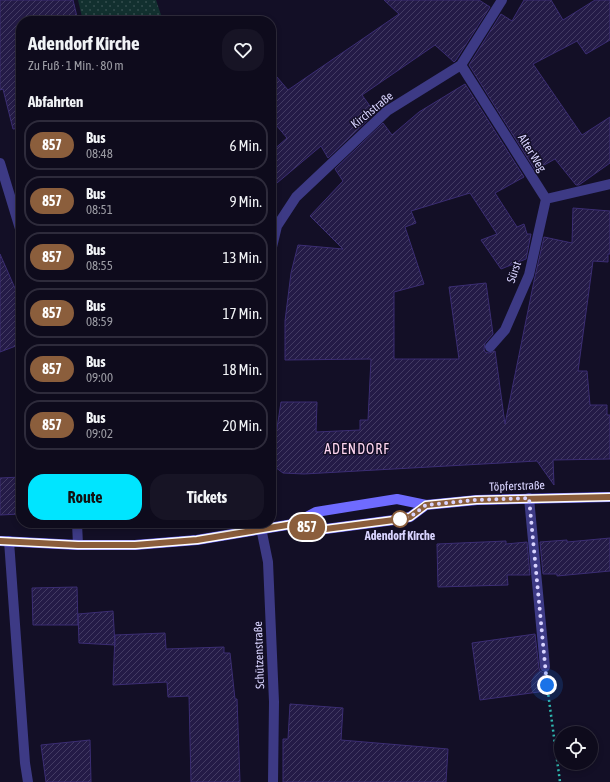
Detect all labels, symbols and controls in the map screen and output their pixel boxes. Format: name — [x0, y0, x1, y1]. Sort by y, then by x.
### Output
button: heart — [222, 29, 264, 71]
text: Adendorf Kirche — [28, 32, 140, 54]
text: Zu Fuß · 1 Min. · 80 m — [28, 58, 124, 73]
street label: Kirchstraße — [348, 89, 396, 131]
text: Abfahrten — [28, 93, 83, 110]
text: Bus — [86, 129, 106, 146]
street label: Alter Weg — [515, 131, 550, 175]
text: 857 — [42, 137, 62, 153]
text: 6 Min. — [229, 137, 262, 154]
text: 08:48 — [86, 146, 113, 161]
text: Bus — [86, 185, 106, 202]
text: 857 — [42, 193, 62, 209]
text: 9 Min. — [229, 193, 262, 210]
text: 08:51 — [86, 202, 113, 217]
text: Bus — [86, 241, 106, 258]
text: 857 — [42, 249, 62, 265]
text: 13 Min. — [222, 249, 262, 266]
text: 08:55 — [86, 258, 113, 273]
street label: Sürst — [504, 259, 524, 285]
text: Bus — [86, 297, 106, 314]
text: 857 — [42, 305, 62, 321]
text: 17 Min. — [222, 305, 262, 322]
text: 08:59 — [86, 314, 113, 329]
text: Bus — [86, 353, 106, 370]
text: 857 — [42, 361, 62, 377]
text: 18 Min. — [222, 361, 262, 378]
text: 09:00 — [86, 370, 113, 385]
text: Bus — [86, 409, 106, 426]
text: 857 — [42, 417, 62, 433]
text: 20 Min. — [222, 417, 262, 434]
text: 09:02 — [86, 426, 113, 441]
district label: ADENDORF — [324, 441, 390, 457]
button: Route — [28, 474, 142, 520]
button: Tickets — [150, 474, 264, 520]
street label: Töpferstraße — [489, 478, 545, 494]
marker: Adendorf Kirche — [391, 510, 409, 528]
line badge: 857 — [284, 514, 330, 540]
text: 857 — [297, 519, 317, 535]
place label: Adendorf Kirche — [364, 529, 436, 543]
street label: Schützenstraße — [251, 621, 267, 689]
your location — [537, 675, 557, 695]
map controls — [554, 726, 598, 770]
button: locate — [554, 726, 598, 770]

